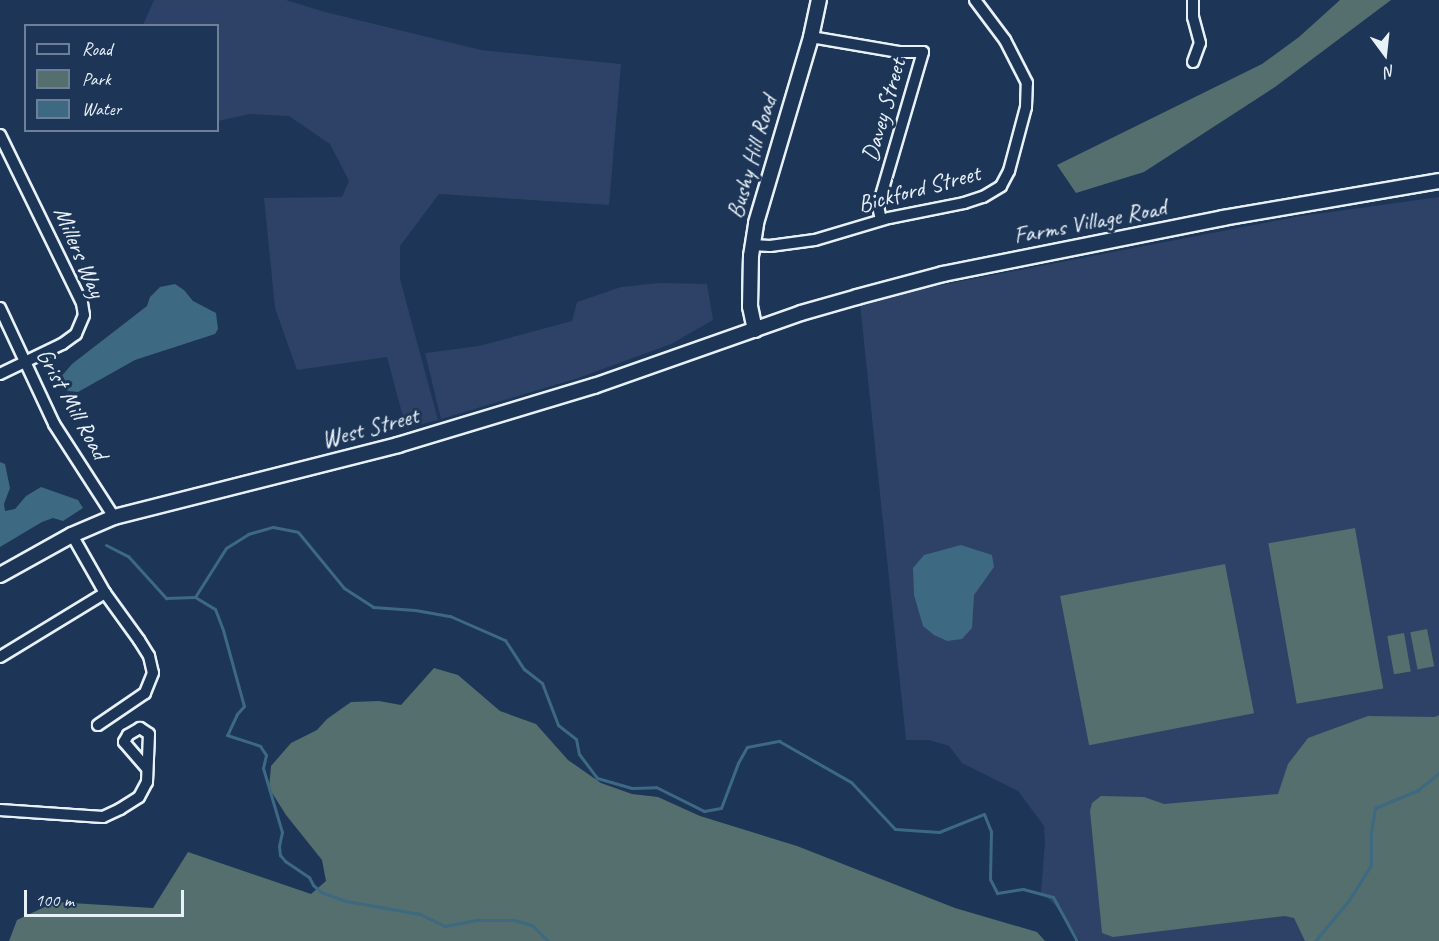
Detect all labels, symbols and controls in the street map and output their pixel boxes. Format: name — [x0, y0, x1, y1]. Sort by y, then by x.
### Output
legend — [24, 24, 219, 132]
north arrow — [1355, 24, 1415, 84]
text: Road — [82, 38, 112, 60]
street label: Davey Street — [856, 55, 912, 165]
text: N — [1382, 60, 1397, 82]
text: Park — [82, 68, 111, 90]
street label: Bushy Hill Road — [721, 92, 783, 222]
text: Water — [82, 98, 121, 120]
street label: Bickford Street — [854, 159, 984, 219]
street label: Farms Village Road — [1012, 193, 1168, 251]
street label: Millers Way — [47, 202, 111, 302]
street label: Grist Mill Road — [30, 343, 114, 465]
street label: West Street — [318, 401, 422, 455]
scale bar — [27, 878, 188, 916]
text: 100 m — [35, 889, 74, 911]

